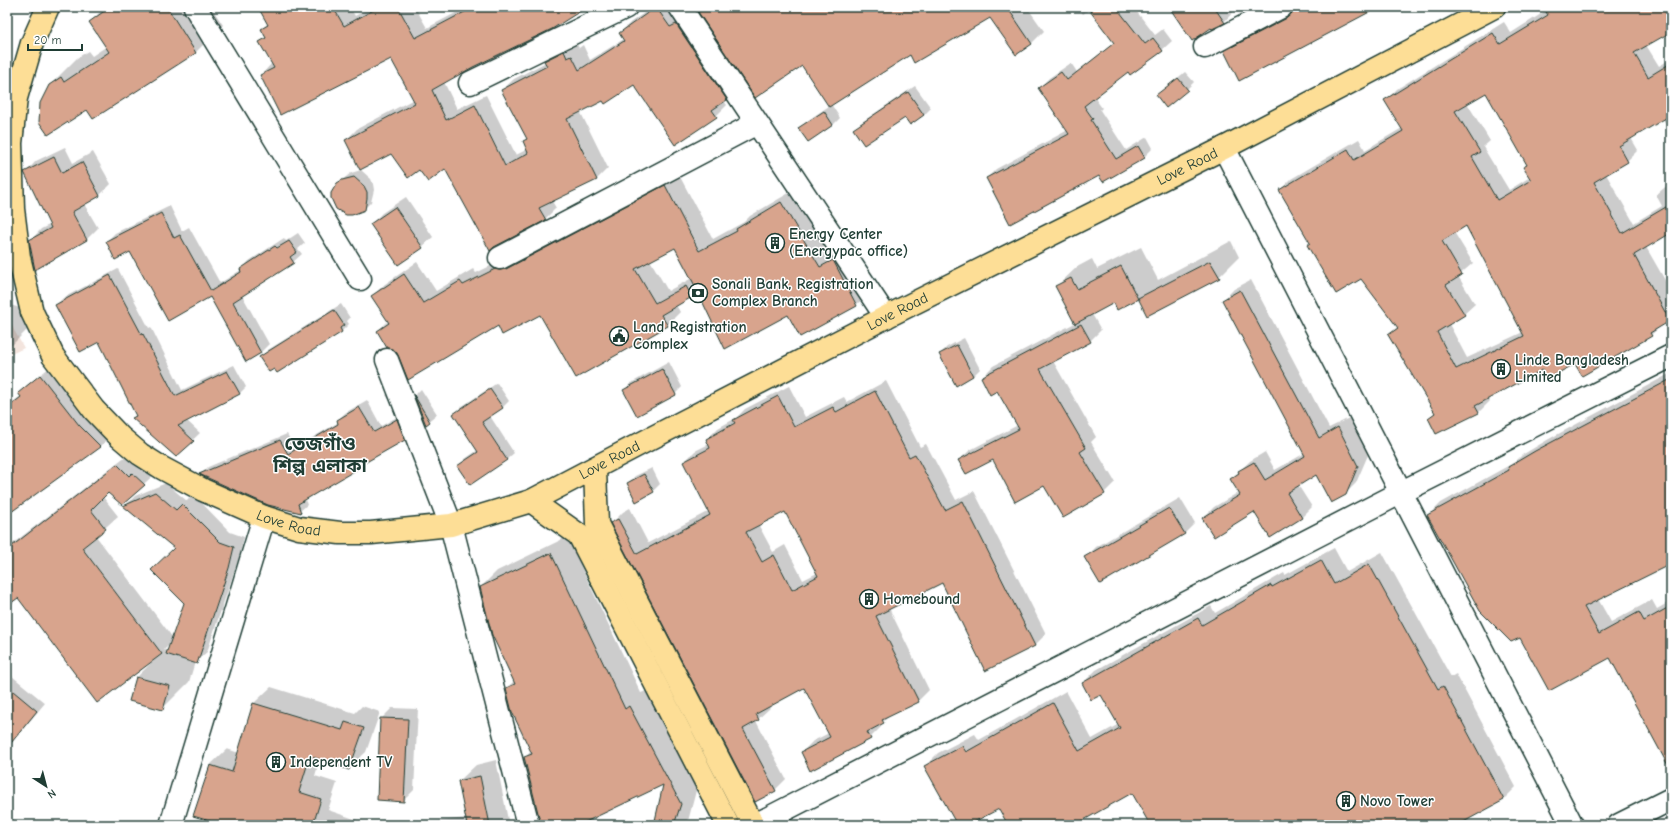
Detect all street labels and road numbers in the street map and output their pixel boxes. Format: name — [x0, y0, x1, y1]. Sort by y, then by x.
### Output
street label: Love Road — [1154, 144, 1221, 189]
street label: Love Road — [864, 288, 931, 334]
street label: Love Road — [576, 437, 643, 483]
street label: Love Road — [254, 506, 322, 540]

